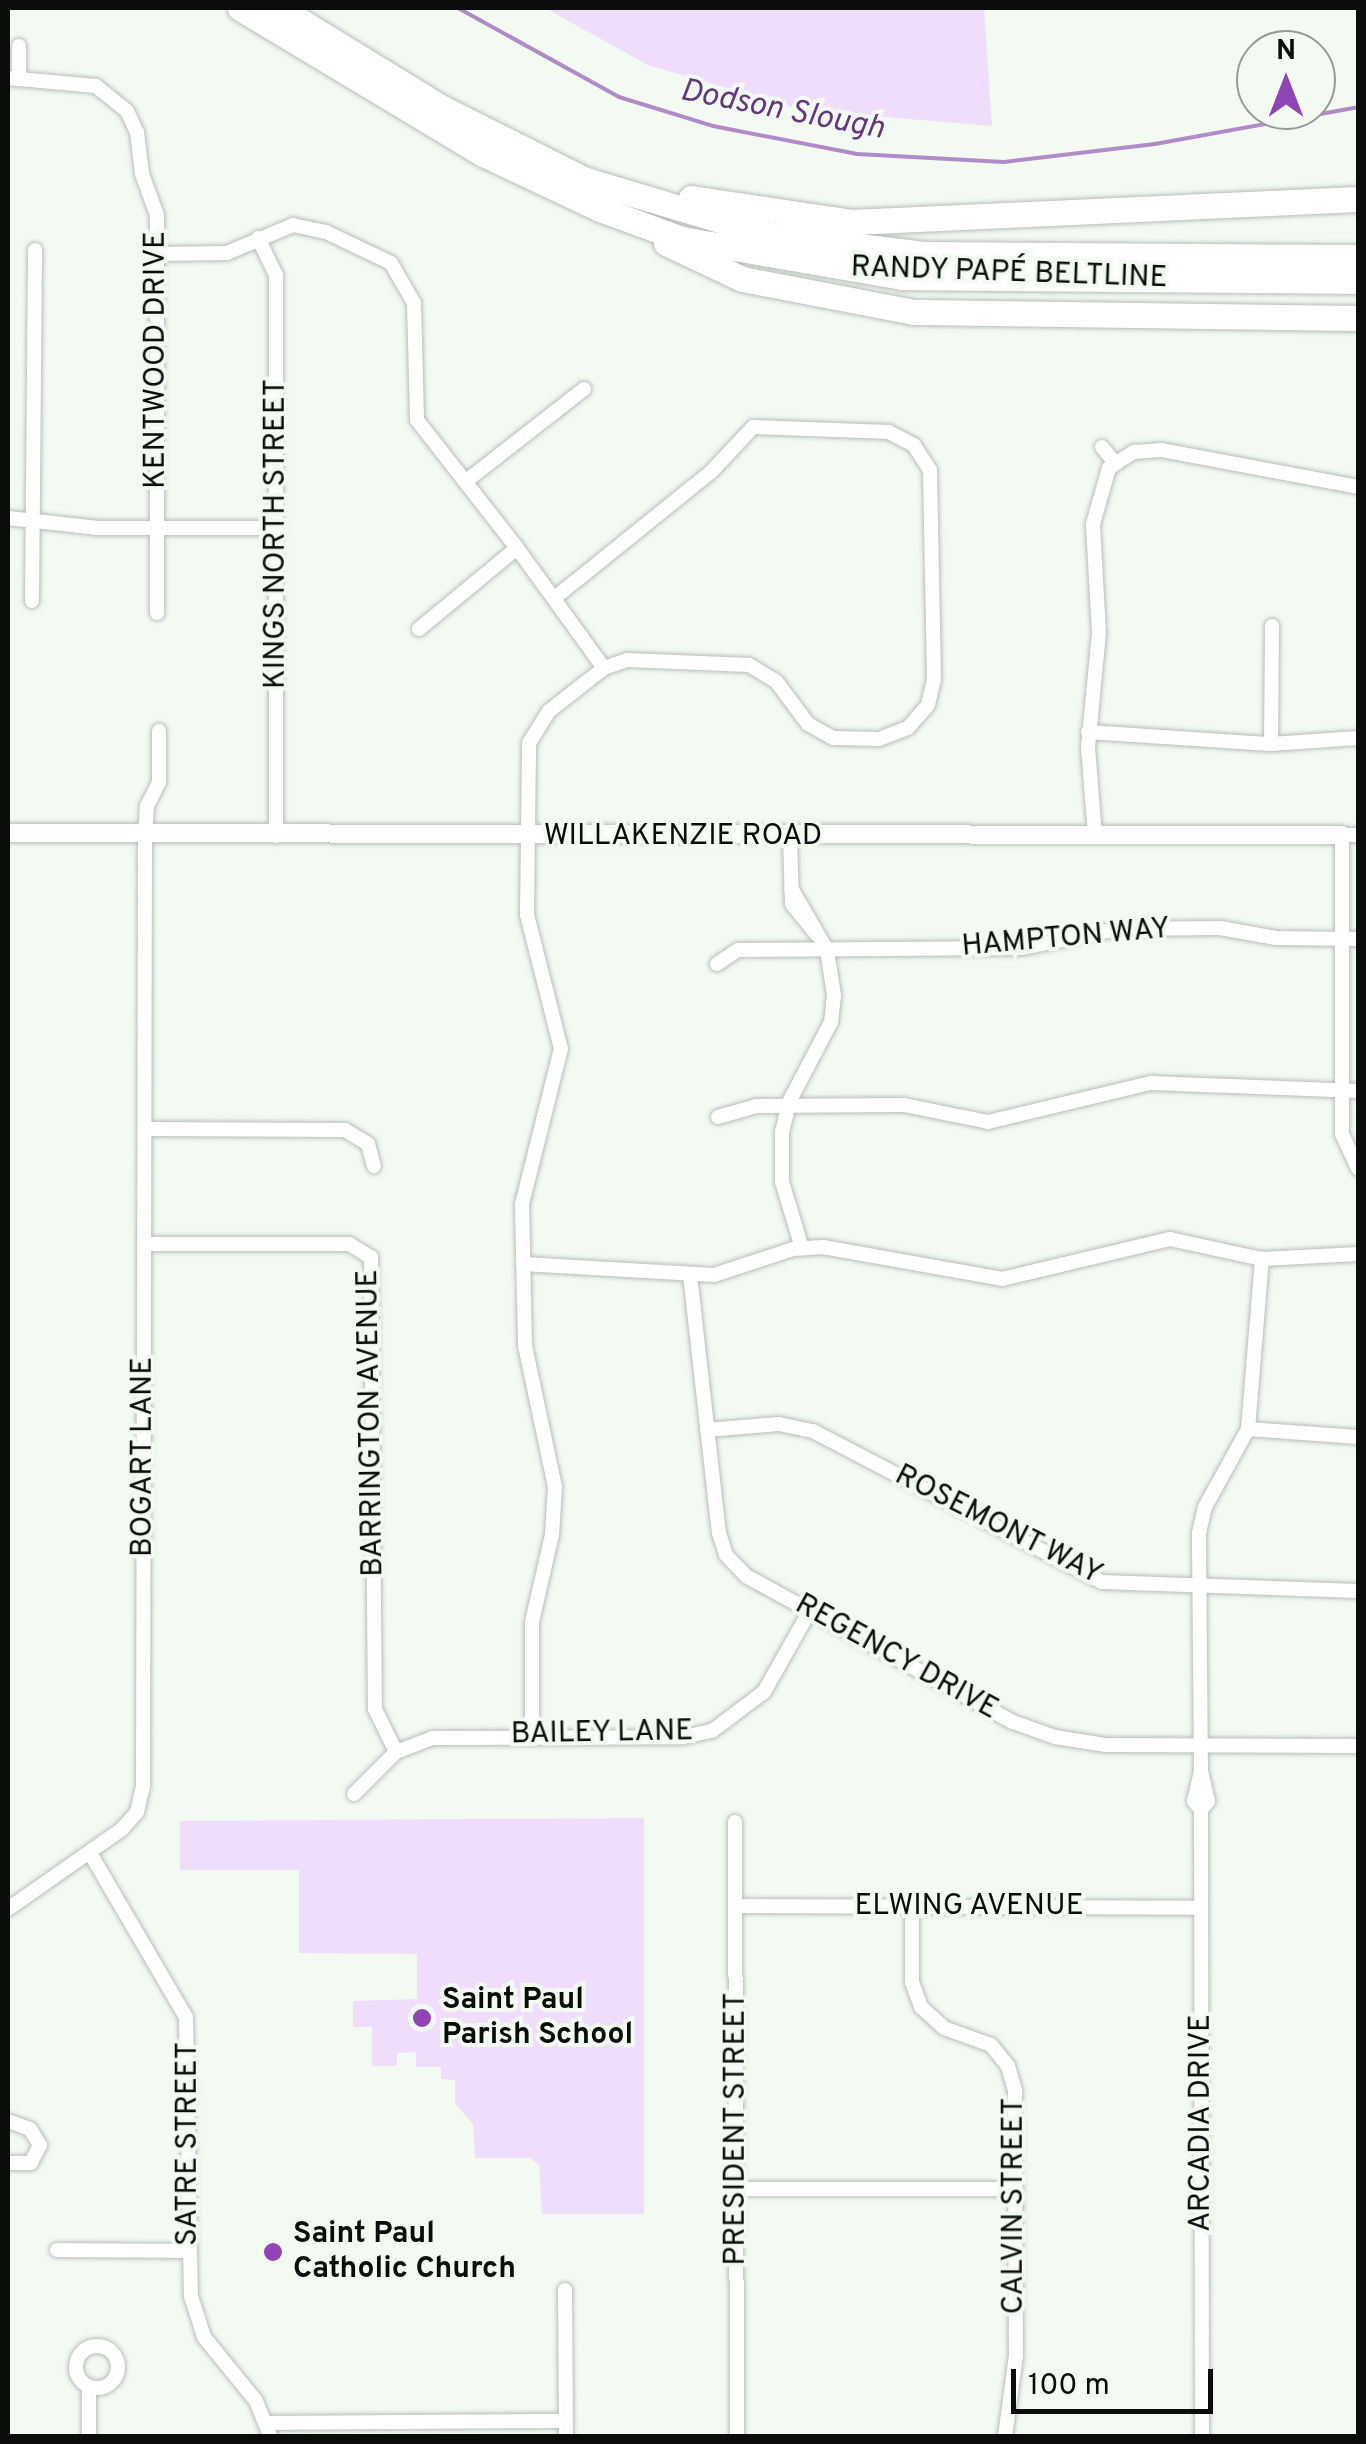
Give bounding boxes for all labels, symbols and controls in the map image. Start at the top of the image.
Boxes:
north arrow [1236,30,1336,130]
text: N [1276,34,1296,70]
water label: Dodson Slough [677,72,887,150]
street label: KENTWOOD DRIVE [139,231,175,489]
street label: RANDY PAPÉ BELTLINE [849,250,1169,298]
street label: KINGS NORTH STREET [259,379,295,689]
street label: WILLAKENZIE ROAD [544,819,822,855]
street label: HAMPTON WAY [960,912,1172,966]
street label: BARRINGTON AVENUE [351,1268,393,1578]
street label: BOGART LANE [126,1356,162,1558]
street label: ROSEMONT WAY [887,1458,1109,1594]
street label: REGENCY DRIVE [788,1587,1004,1729]
street label: BAILEY LANE [510,1714,694,1754]
street label: ELWING AVENUE [854,1889,1084,1925]
place label: Saint Paul Parish School [442,1983,633,2054]
street label: PRESIDENT STREET [719,1992,755,2266]
marker: Saint Paul Parish School [411,2007,433,2029]
street label: ARCADIA DRIVE [1184,2013,1220,2233]
street label: SATRE STREET [171,2042,207,2246]
street label: CALVIN STREET [997,2098,1033,2314]
place label: Saint Paul Catholic Church [293,2217,516,2288]
marker: Saint Paul Catholic Church [262,2241,284,2263]
scale bar [1016,2349,1218,2411]
text: 100 m [1028,2368,1110,2405]

